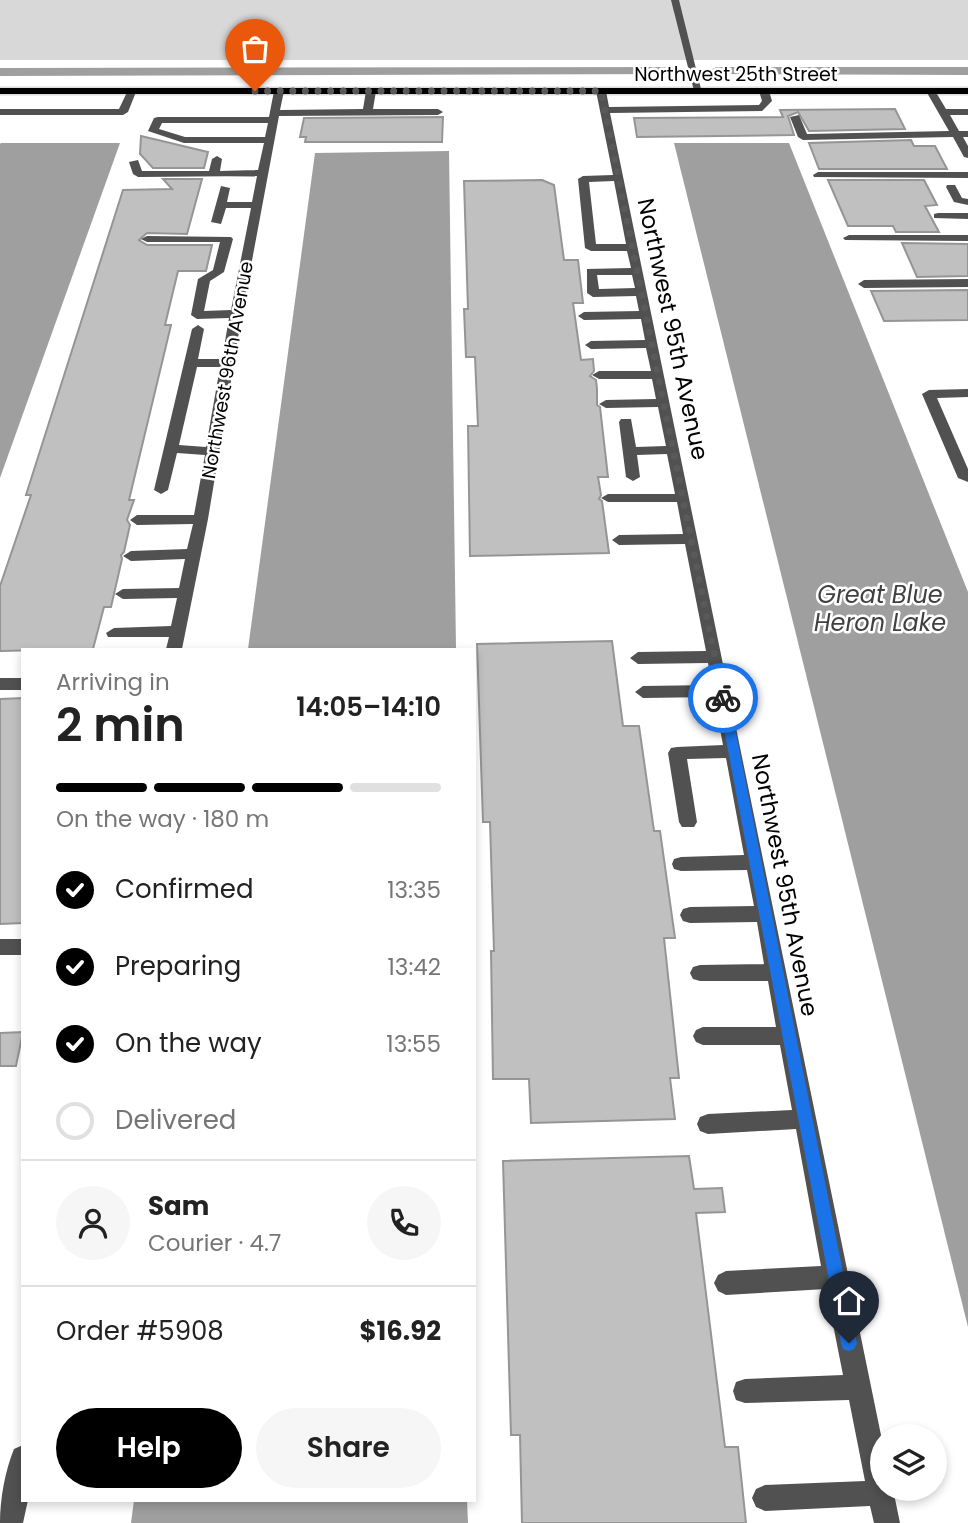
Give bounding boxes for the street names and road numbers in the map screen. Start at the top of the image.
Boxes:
street label: Northwest 25th Street [634,61,838,88]
street label: Northwest 95th Avenue [630,195,716,463]
street label: Northwest 96th Avenue [195,259,260,481]
street label: Northwest 95th Avenue [744,751,826,1019]

